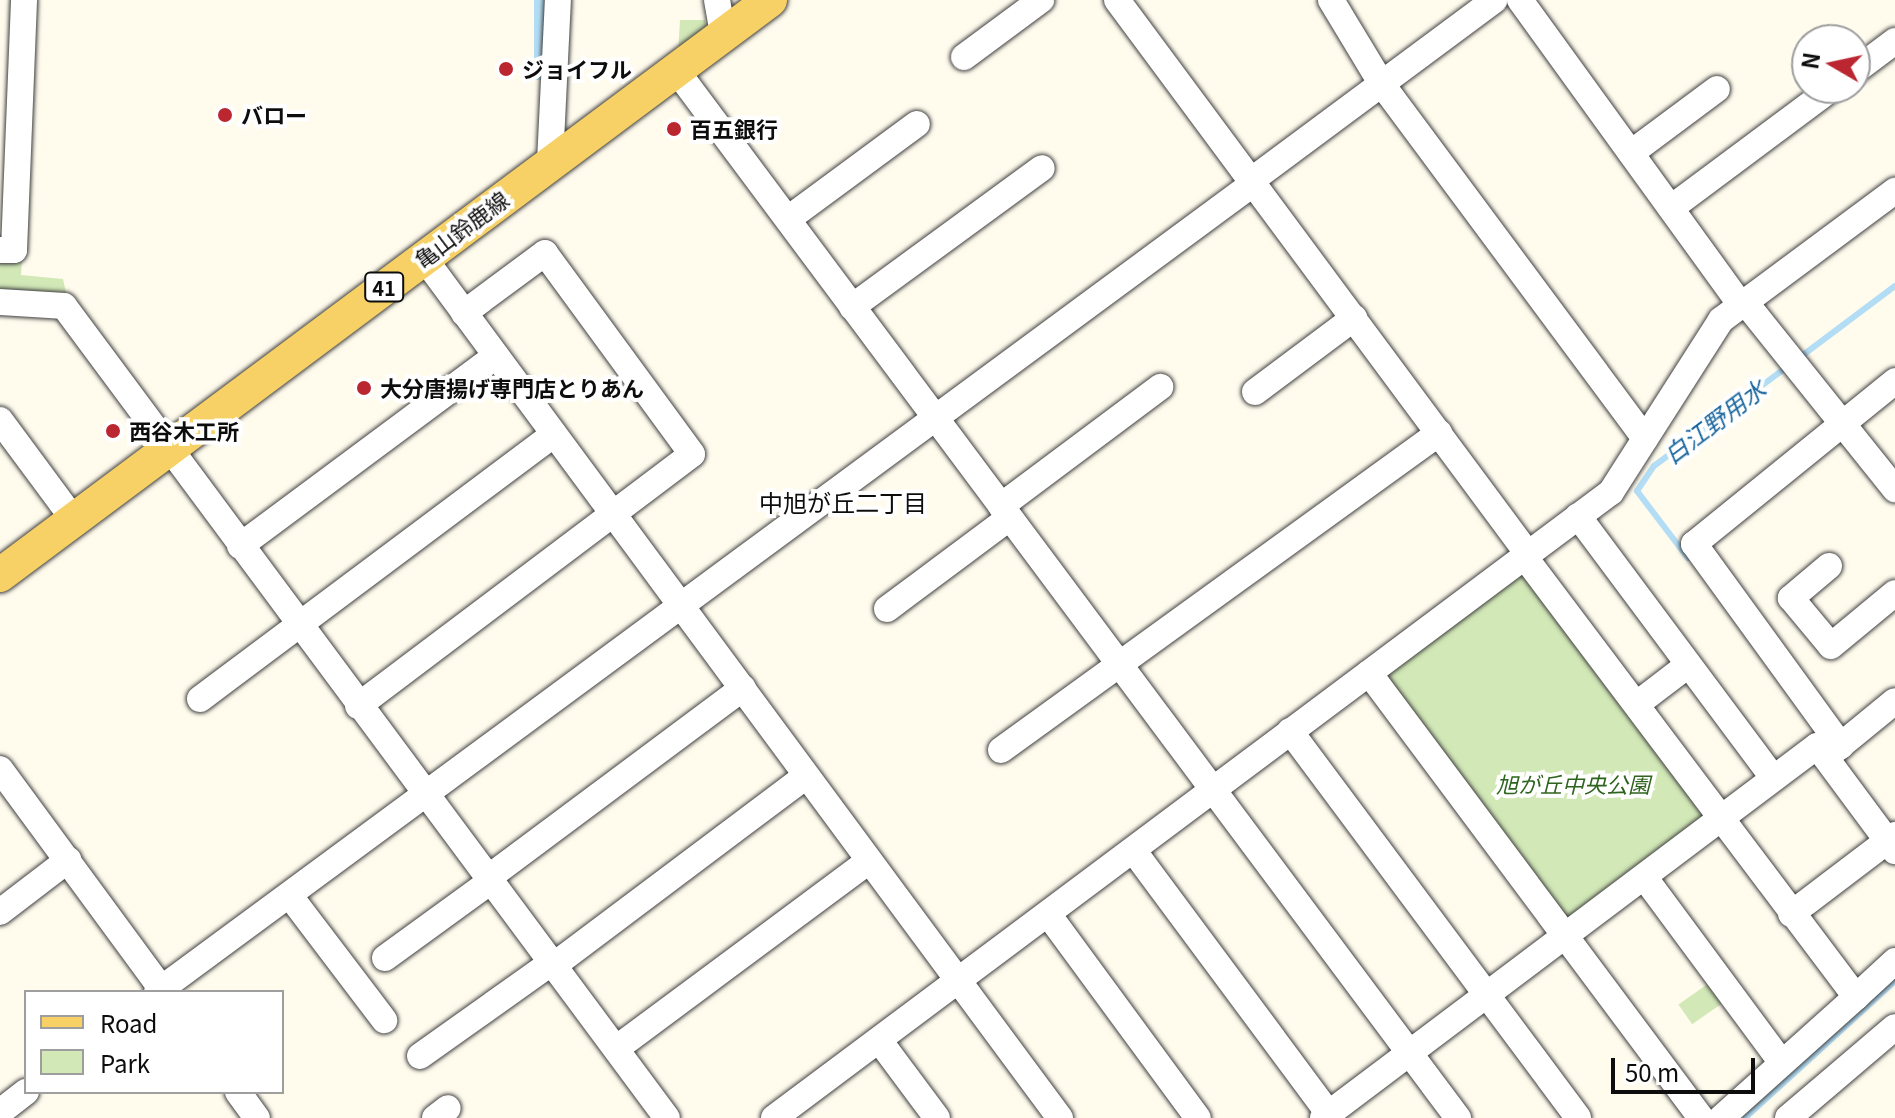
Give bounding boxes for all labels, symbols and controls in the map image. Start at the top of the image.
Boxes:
north arrow [1791,24,1871,104]
text: N [1792,50,1826,71]
place label: ジョイフル [522,56,632,82]
marker: ジョイフル [497,60,515,78]
place label: バロー [241,102,307,128]
marker: バロー [216,106,234,124]
place label: 百五銀行 [690,116,778,142]
marker: 百五銀行 [665,120,683,138]
street label: 亀山鈴鹿線 [409,185,513,273]
road number: 41 [364,271,404,303]
water label: 白江野用水 [1657,373,1771,469]
place label: 大分唐揚げ専門店とりあん [380,375,644,401]
marker: 大分唐揚げ専門店とりあん [355,379,373,397]
place label: 西谷木工所 [129,418,239,444]
marker: 西谷木工所 [104,422,122,440]
district label: 中旭が丘二丁目 [759,488,927,516]
park label: 旭が丘中央公園 [1496,771,1650,797]
legend [24,990,284,1094]
text: Road [100,1005,157,1040]
scale bar [1615,1042,1759,1092]
text: Park [100,1045,150,1080]
text: 50 m [1625,1054,1679,1089]

